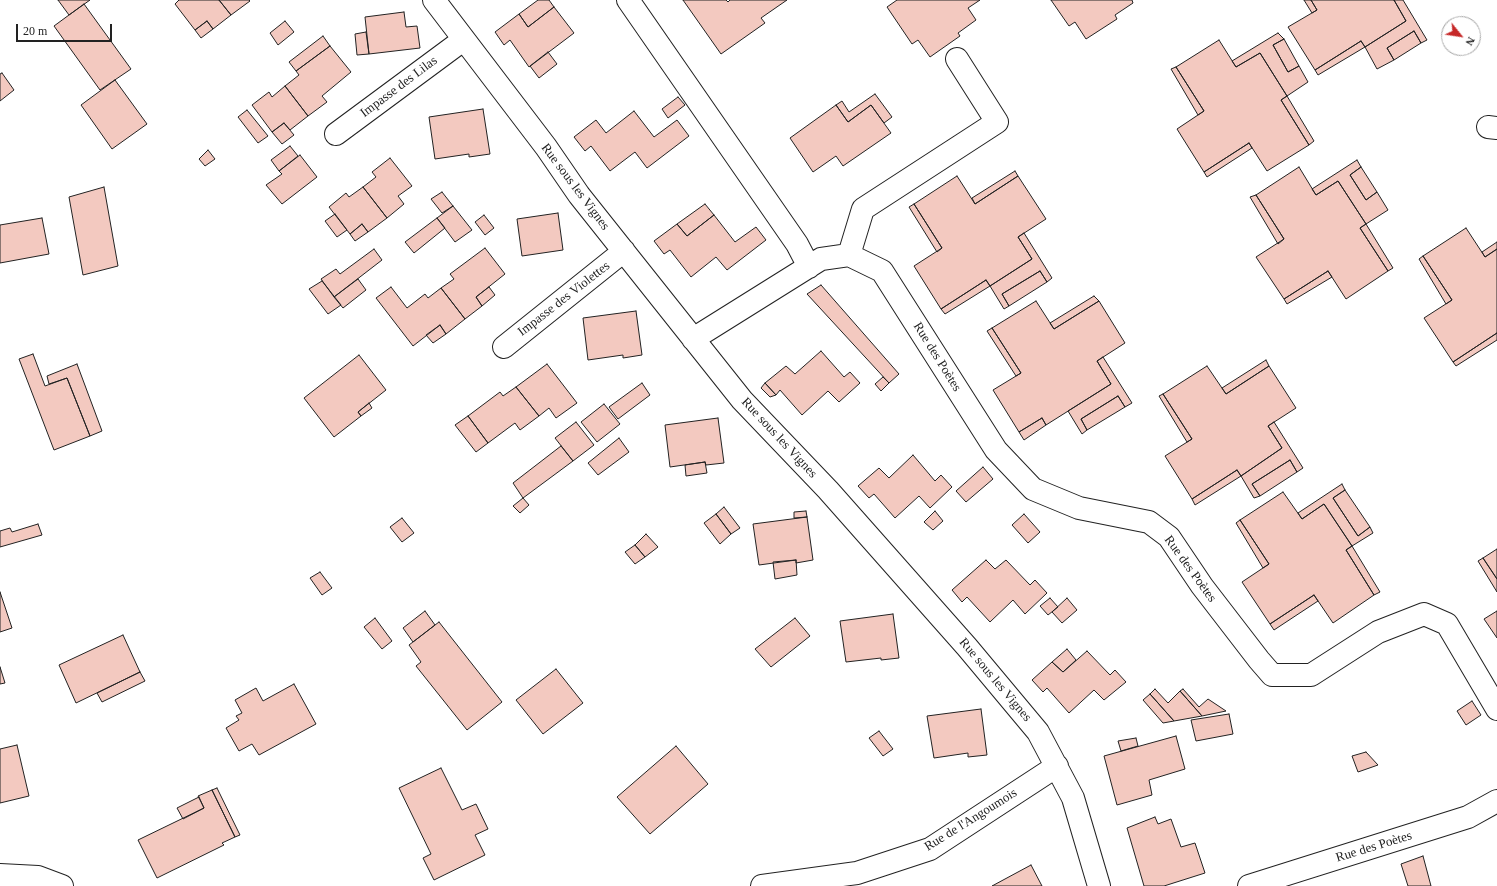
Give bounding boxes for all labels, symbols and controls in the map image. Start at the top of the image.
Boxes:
scale bar [18,16,114,42]
north arrow [1441,16,1481,56]
text: 20 m [23,24,47,38]
text: N [1463,35,1478,48]
street label: Impasse des Lilas [357,53,441,121]
street label: Rue sous les Vignes [537,141,613,233]
street label: Impasse des Violettes [515,258,613,340]
street label: Rue des Poètes [910,319,964,395]
street label: Rue sous les Vignes [738,395,820,481]
street label: Rue des Poètes [1161,533,1219,605]
street label: Rue sous les Vignes [956,635,1034,725]
street label: Rue de l'Angoumois [922,785,1020,855]
street label: Rue des Poètes [1334,828,1414,866]

